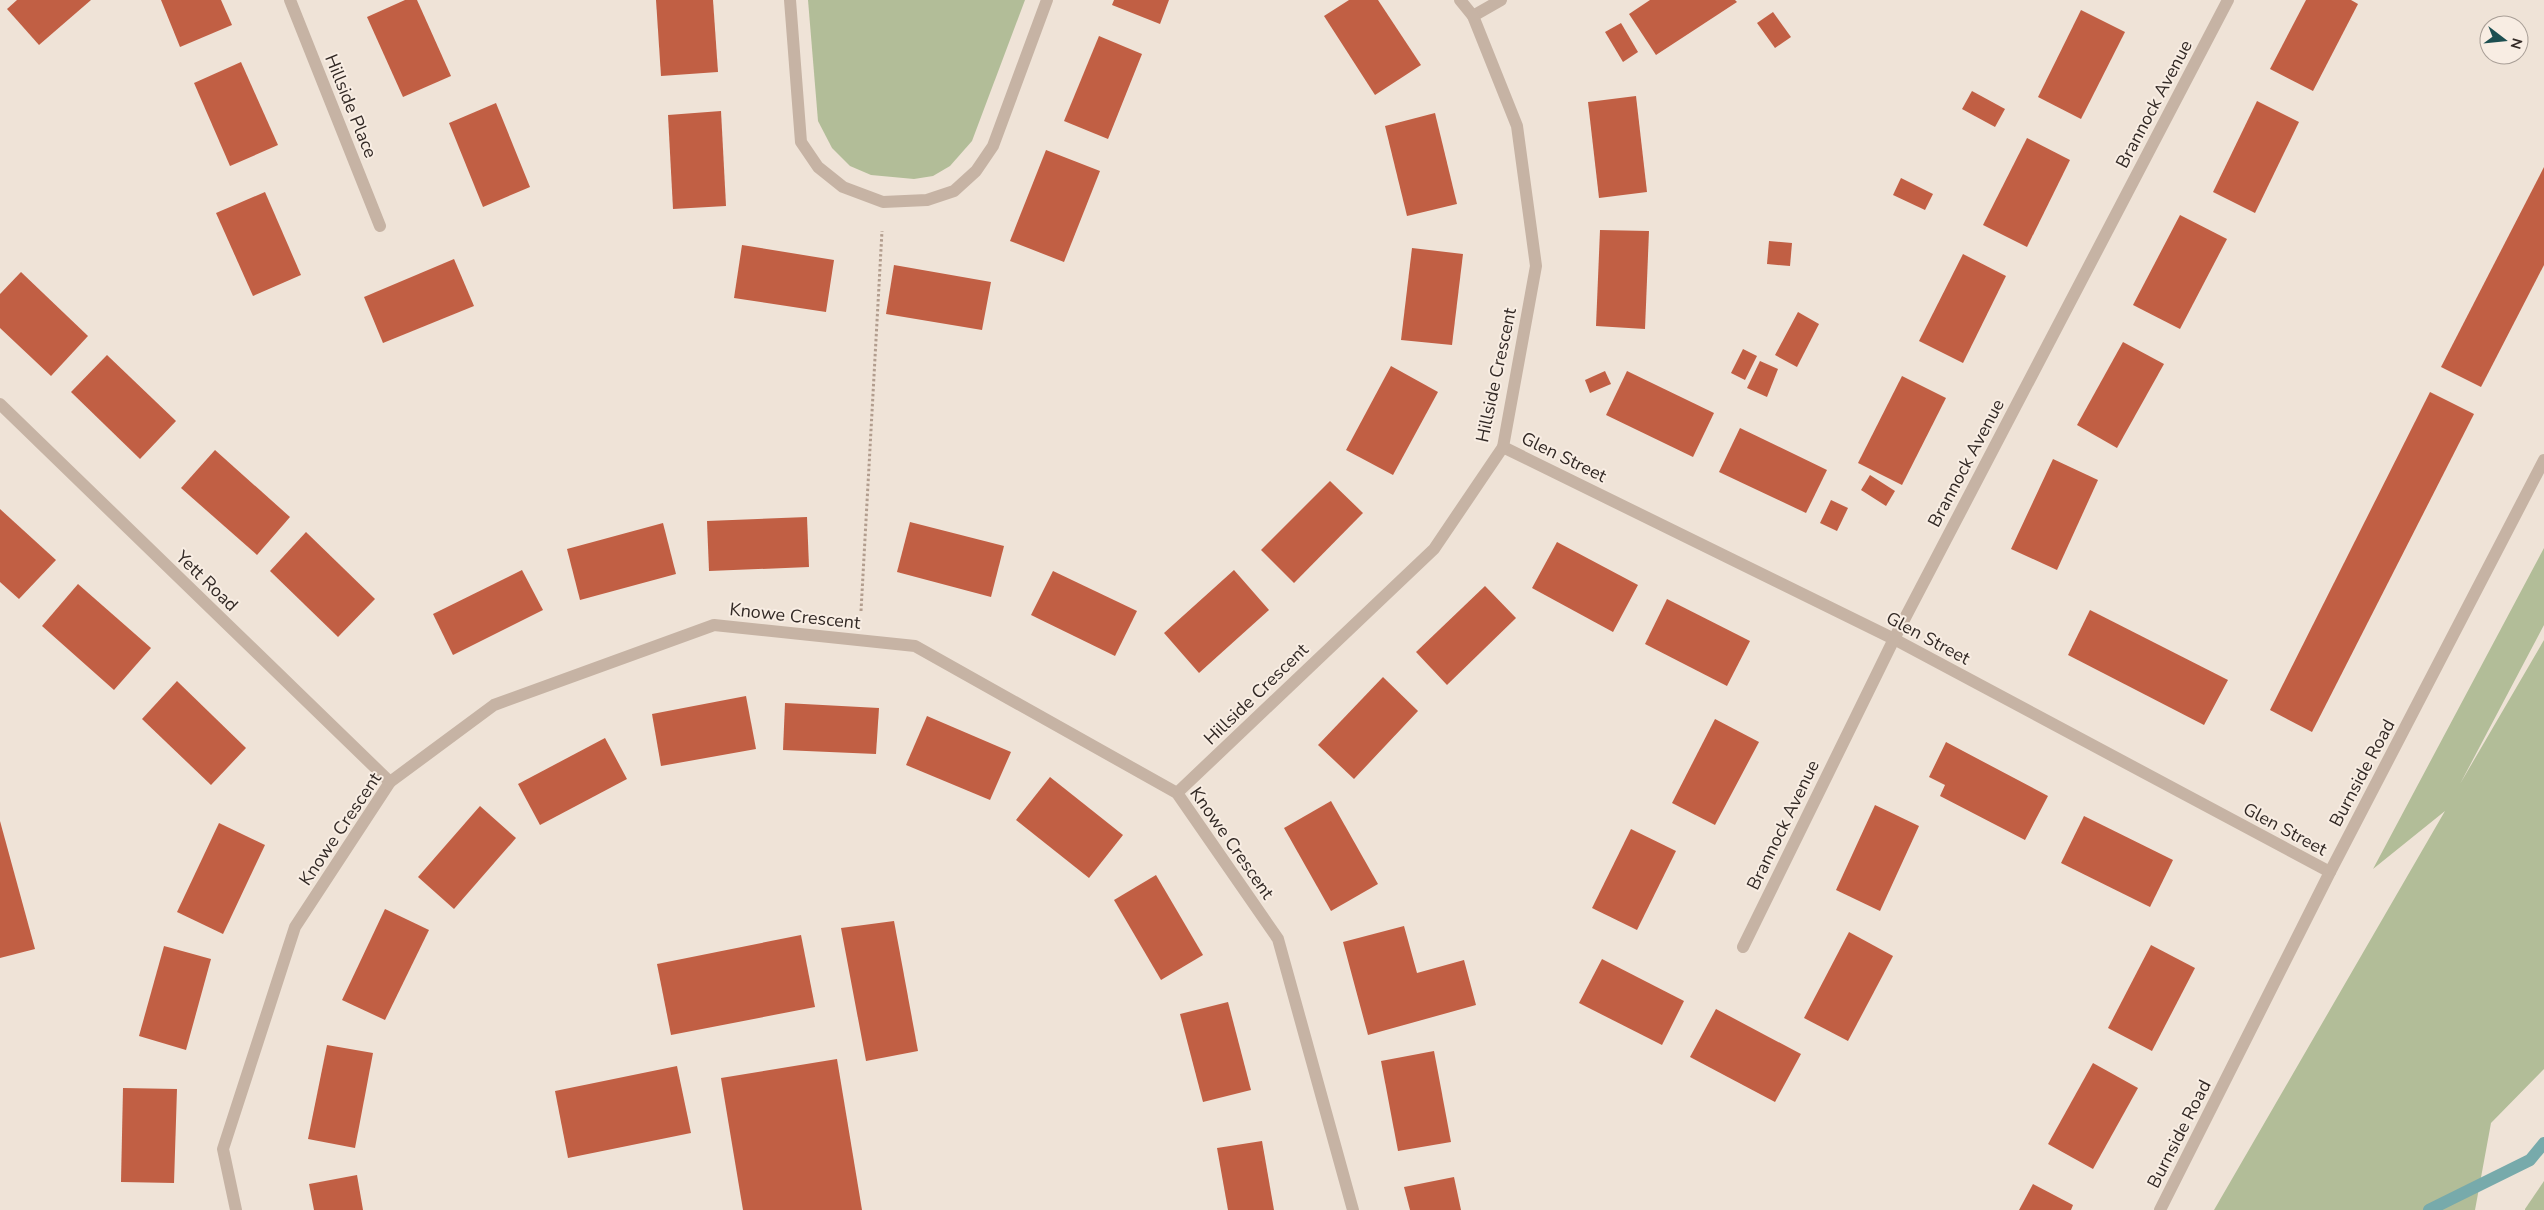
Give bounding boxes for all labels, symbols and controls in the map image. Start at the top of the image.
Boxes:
north arrow [2479,15,2529,65]
street label: Brannock Avenue [2110,36,2198,172]
text: N [2505,36,2527,51]
street label: Hillside Place [319,51,383,161]
street label: Hillside Crescent [1470,305,1522,444]
street label: Brannock Avenue [1922,395,2010,531]
street label: Glen Street [1517,426,1611,488]
street label: Yett Road [170,545,243,617]
street label: Knowe Crescent [728,597,862,635]
street label: Glen Street [1882,606,1975,670]
street label: Hillside Crescent [1198,637,1314,750]
street label: Burnside Road [2324,715,2400,831]
street label: Brannock Avenue [1741,756,1825,894]
street label: Knowe Crescent [293,767,387,890]
street label: Knowe Crescent [1184,782,1280,904]
street label: Glen Street [2239,797,2332,861]
street label: Burnside Road [2141,1076,2217,1192]

